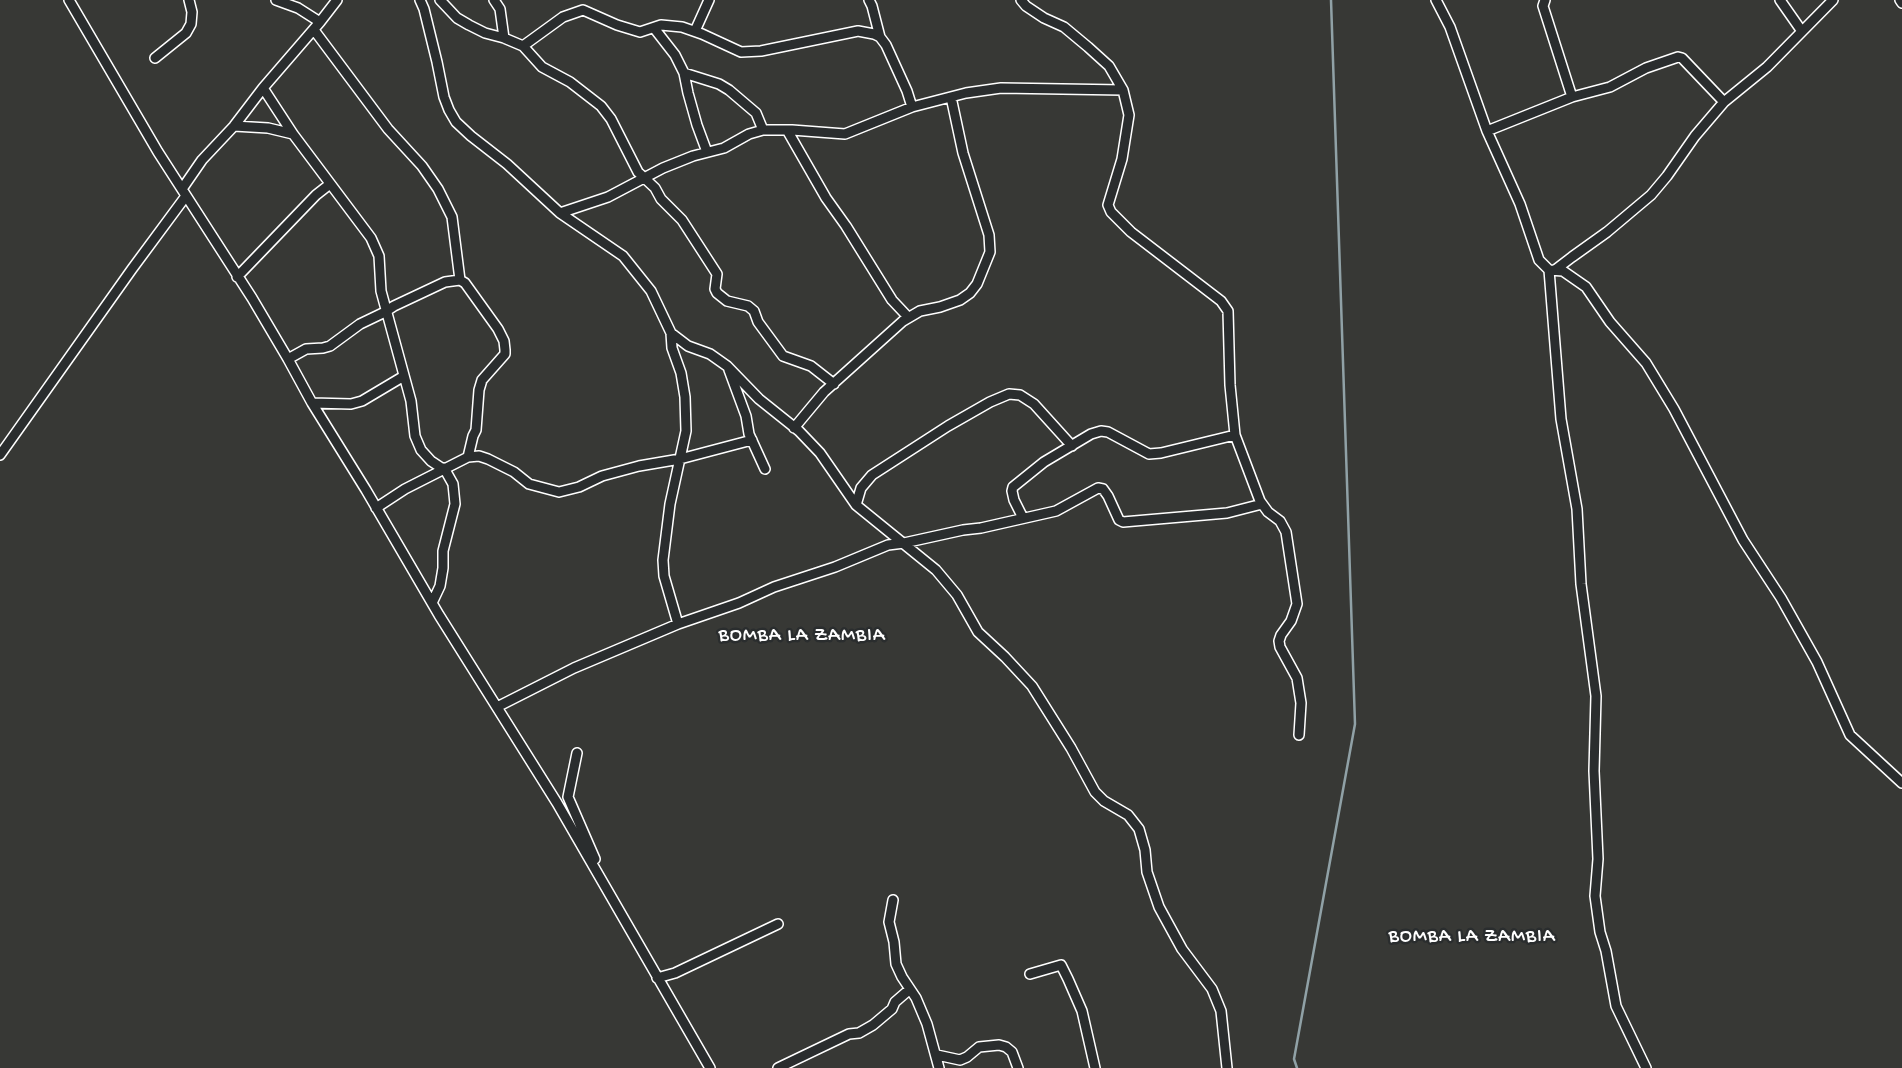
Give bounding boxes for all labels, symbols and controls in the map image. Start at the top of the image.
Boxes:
district label: BOMBA LA ZAMBIA [717,625,887,649]
district label: BOMBA LA ZAMBIA [1387,926,1557,950]

